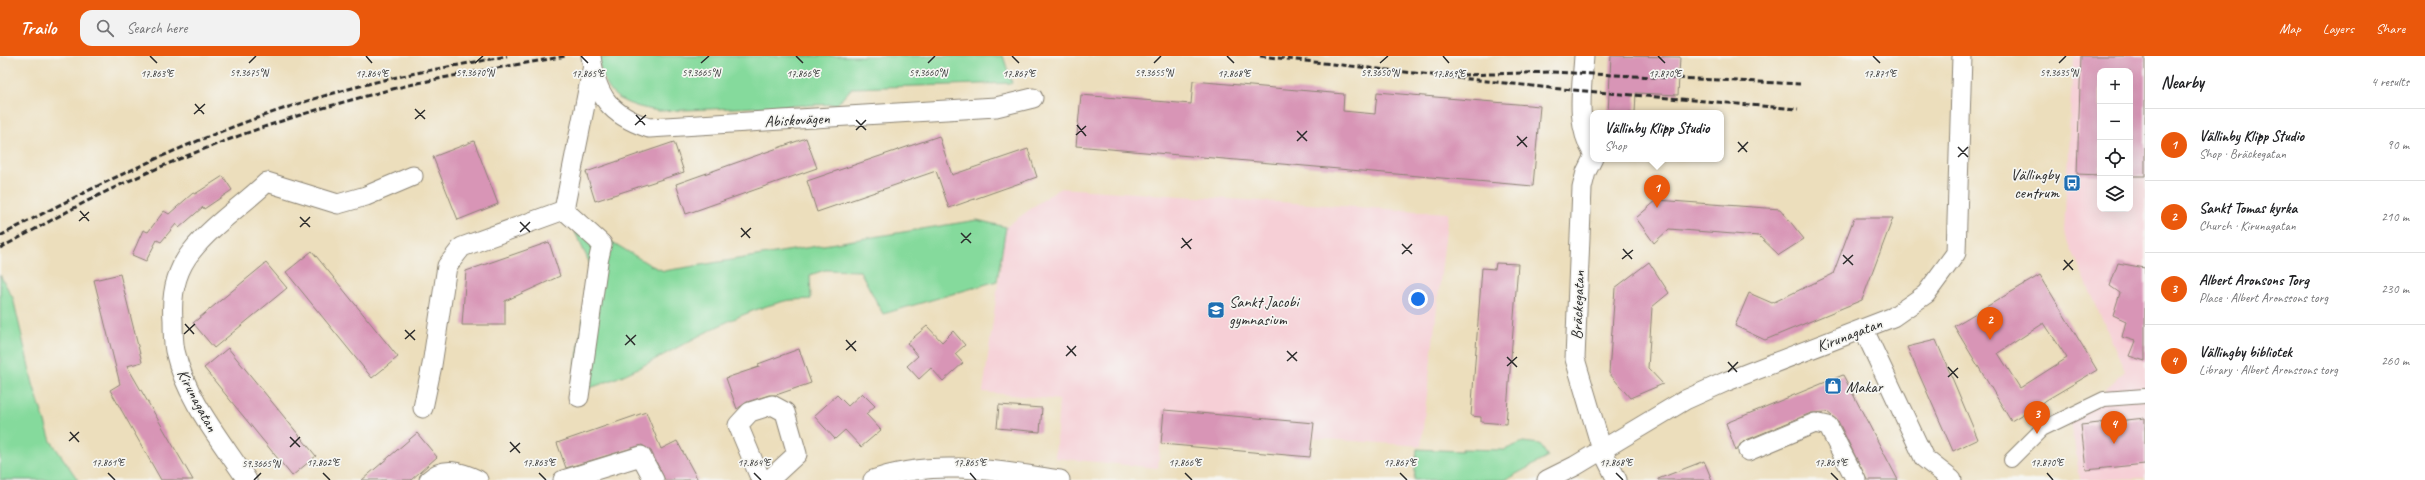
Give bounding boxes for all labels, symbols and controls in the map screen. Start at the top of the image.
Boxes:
search box [80,10,360,46]
text: Trailo [20,16,56,40]
icon: search [94,17,116,39]
text: Search here [126,19,188,38]
text: Map [2279,20,2301,37]
text: Layers [2323,20,2354,37]
text: Share [2376,20,2405,37]
text: 59.3675°N [230,66,270,79]
text: 59.3670°N [456,66,496,79]
text: 59.3665°N [682,66,722,79]
text: 59.3660°N [909,66,949,79]
text: 59.3655°N [1135,66,1175,79]
text: 59.3650°N [1361,66,1401,79]
text: 59.3635°N [2040,66,2080,79]
text: 17.863°E [141,67,175,80]
text: 17.864°E [356,67,390,80]
text: 17.865°E [572,67,606,80]
text: 17.866°E [787,67,821,80]
text: 17.867°E [1003,67,1037,80]
text: 17.868°E [1218,67,1252,80]
text: 17.869°E [1433,67,1467,80]
text: 17.870°E [1649,67,1683,80]
text: 17.871°E [1864,67,1898,80]
map controls [2097,68,2133,212]
button: + [2097,68,2133,104]
text: Nearby [2161,72,2204,93]
text: 4 results [2371,74,2409,90]
button: − [2097,104,2133,140]
street label: Abiskovägen [764,108,831,132]
popup [1590,110,1724,162]
text: Vällinby Klipp Studio [1604,119,1710,138]
text: Vällinby Klipp Studio [2199,127,2304,146]
text: 1 [2171,137,2177,153]
text: 90 m [2387,137,2409,153]
text: Shop [1604,138,1627,154]
button: locate [2097,140,2133,176]
text: Shop · Bräckegatan [2199,146,2286,162]
place label: Vällingby centrum [2010,165,2061,203]
bus stop icon: Vällingby centrum [2062,173,2082,193]
pin: 1 [1644,175,1670,208]
button: layers [2097,176,2133,212]
text: Sankt Tomas kyrka [2199,199,2297,218]
text: 2 [2171,209,2177,225]
text: 210 m [2381,209,2409,225]
text: Church · Kirunagatan [2199,218,2296,234]
street label: Bräckegatan [1567,269,1589,340]
text: Albert Aronsons Torg [2199,271,2309,290]
text: 3 [2171,281,2177,297]
text: 230 m [2381,281,2409,297]
your location [1408,289,1428,309]
text: Place · Albert Aronssons torg [2199,290,2328,306]
place label: Sankt Jacobi gymnasium [1229,292,1300,330]
school or university icon: Sankt Jacobi gymnasium [1206,300,1226,320]
pin: 2 [1977,307,2003,340]
street label: Kirunagatan [1814,313,1885,356]
text: Vällingby bibliotek [2199,343,2292,362]
text: 4 [2171,353,2177,369]
text: 260 m [2381,353,2409,369]
text: Library · Albert Aronssons torg [2199,362,2338,378]
street label: Kirunagatan [172,366,222,436]
shop icon: Makar [1823,376,1843,396]
place label: Makar [1846,377,1884,397]
pin: 3 [2024,401,2050,434]
pin: 4 [2101,411,2127,444]
text: 17.861°E [92,456,126,469]
text: 17.862°E [307,456,341,469]
text: 17.863°E [523,456,557,469]
text: 17.864°E [738,456,772,469]
text: 17.865°E [954,456,988,469]
text: 17.866°E [1169,456,1203,469]
text: 17.867°E [1384,456,1418,469]
text: 17.868°E [1600,456,1634,469]
text: 17.869°E [1815,456,1849,469]
text: 17.870°E [2031,456,2065,469]
text: 59.3665°N [242,457,282,470]

